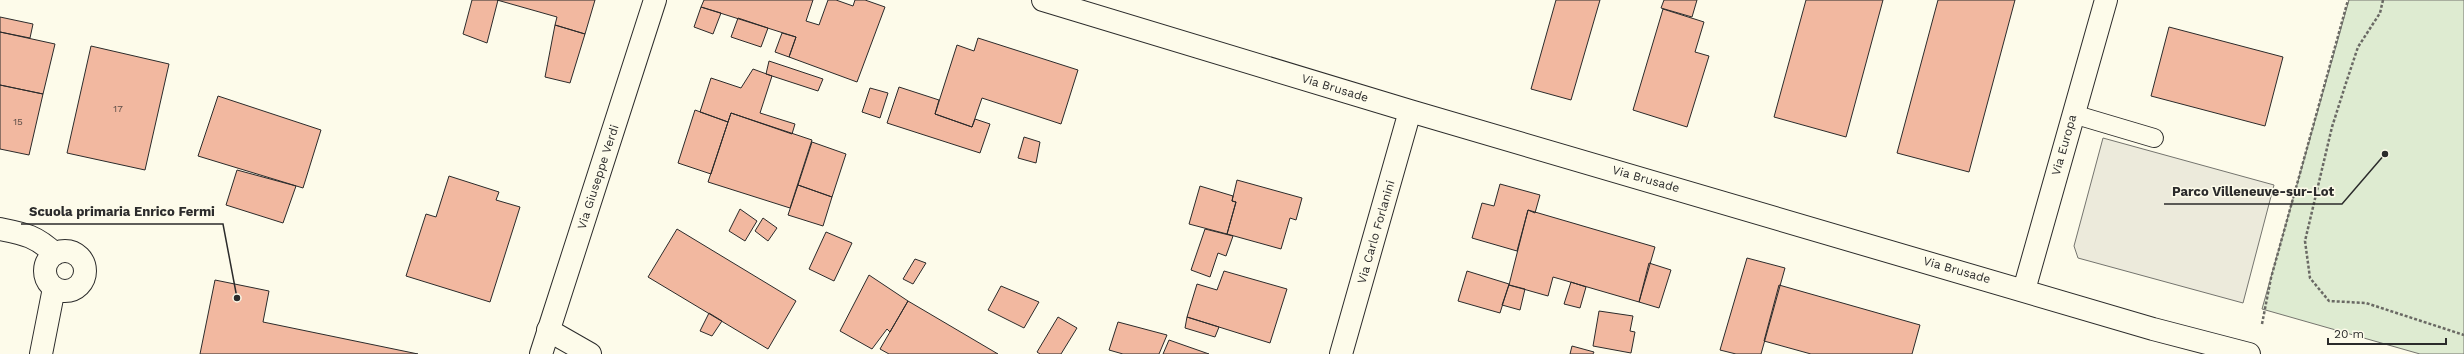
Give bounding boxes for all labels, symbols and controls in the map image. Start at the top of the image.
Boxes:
street label: Via Brusade [1300,71,1370,105]
house number: 17 [113,103,123,114]
street label: Via Europa [2049,113,2079,177]
house number: 15 [13,116,23,127]
street label: Via Giuseppe Verdi [574,123,622,231]
street label: Via Brusade [1611,163,1681,195]
street label: Via Carlo Forlanini [1355,179,1397,285]
callout: Parco Villeneuve-sur-Lot [2164,179,2342,204]
text: Parco Villeneuve-sur-Lot [2172,184,2334,199]
callout: Scuola primaria Enrico Fermi [21,199,223,224]
text: Scuola primaria Enrico Fermi [29,204,215,219]
street label: Via Brusade [1922,254,1992,286]
scale bar [2328,320,2446,346]
text: 20 m [2334,327,2364,341]

